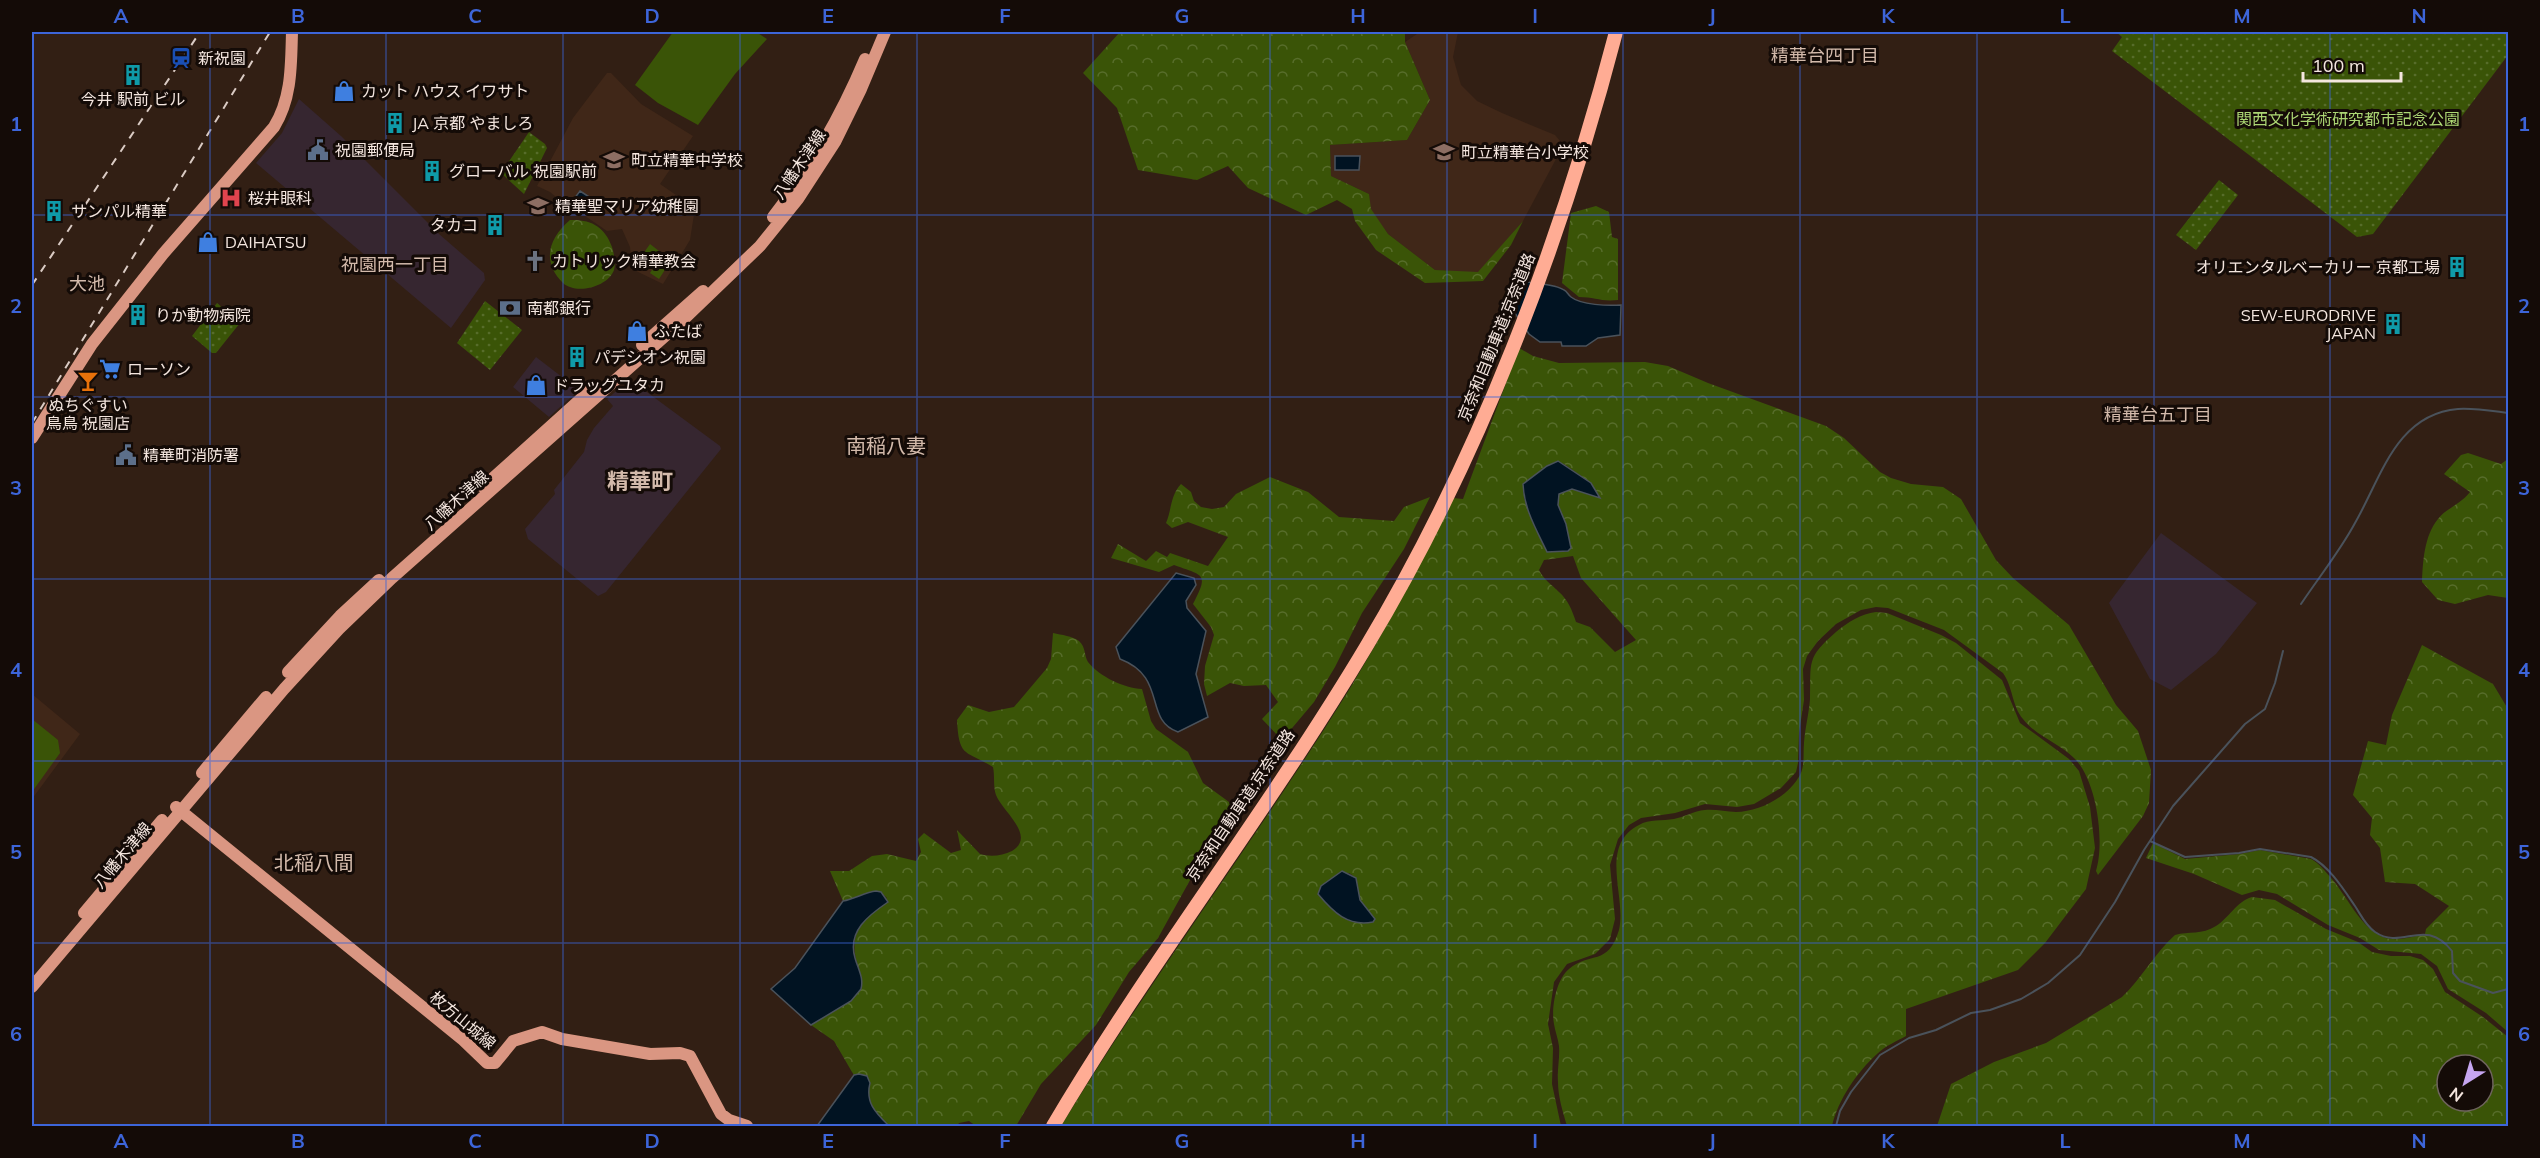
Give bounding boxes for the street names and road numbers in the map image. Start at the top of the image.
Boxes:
street label: 八幡木津線 [768,125,830,203]
street label: 京奈和自動車道;京奈道路 [1453,250,1539,424]
street label: 八幡木津線 [420,466,492,534]
street label: 京奈和自動車道;京奈道路 [1181,725,1299,885]
street label: 八幡木津線 [89,818,155,892]
street label: 枚方山城線 [426,987,500,1053]

